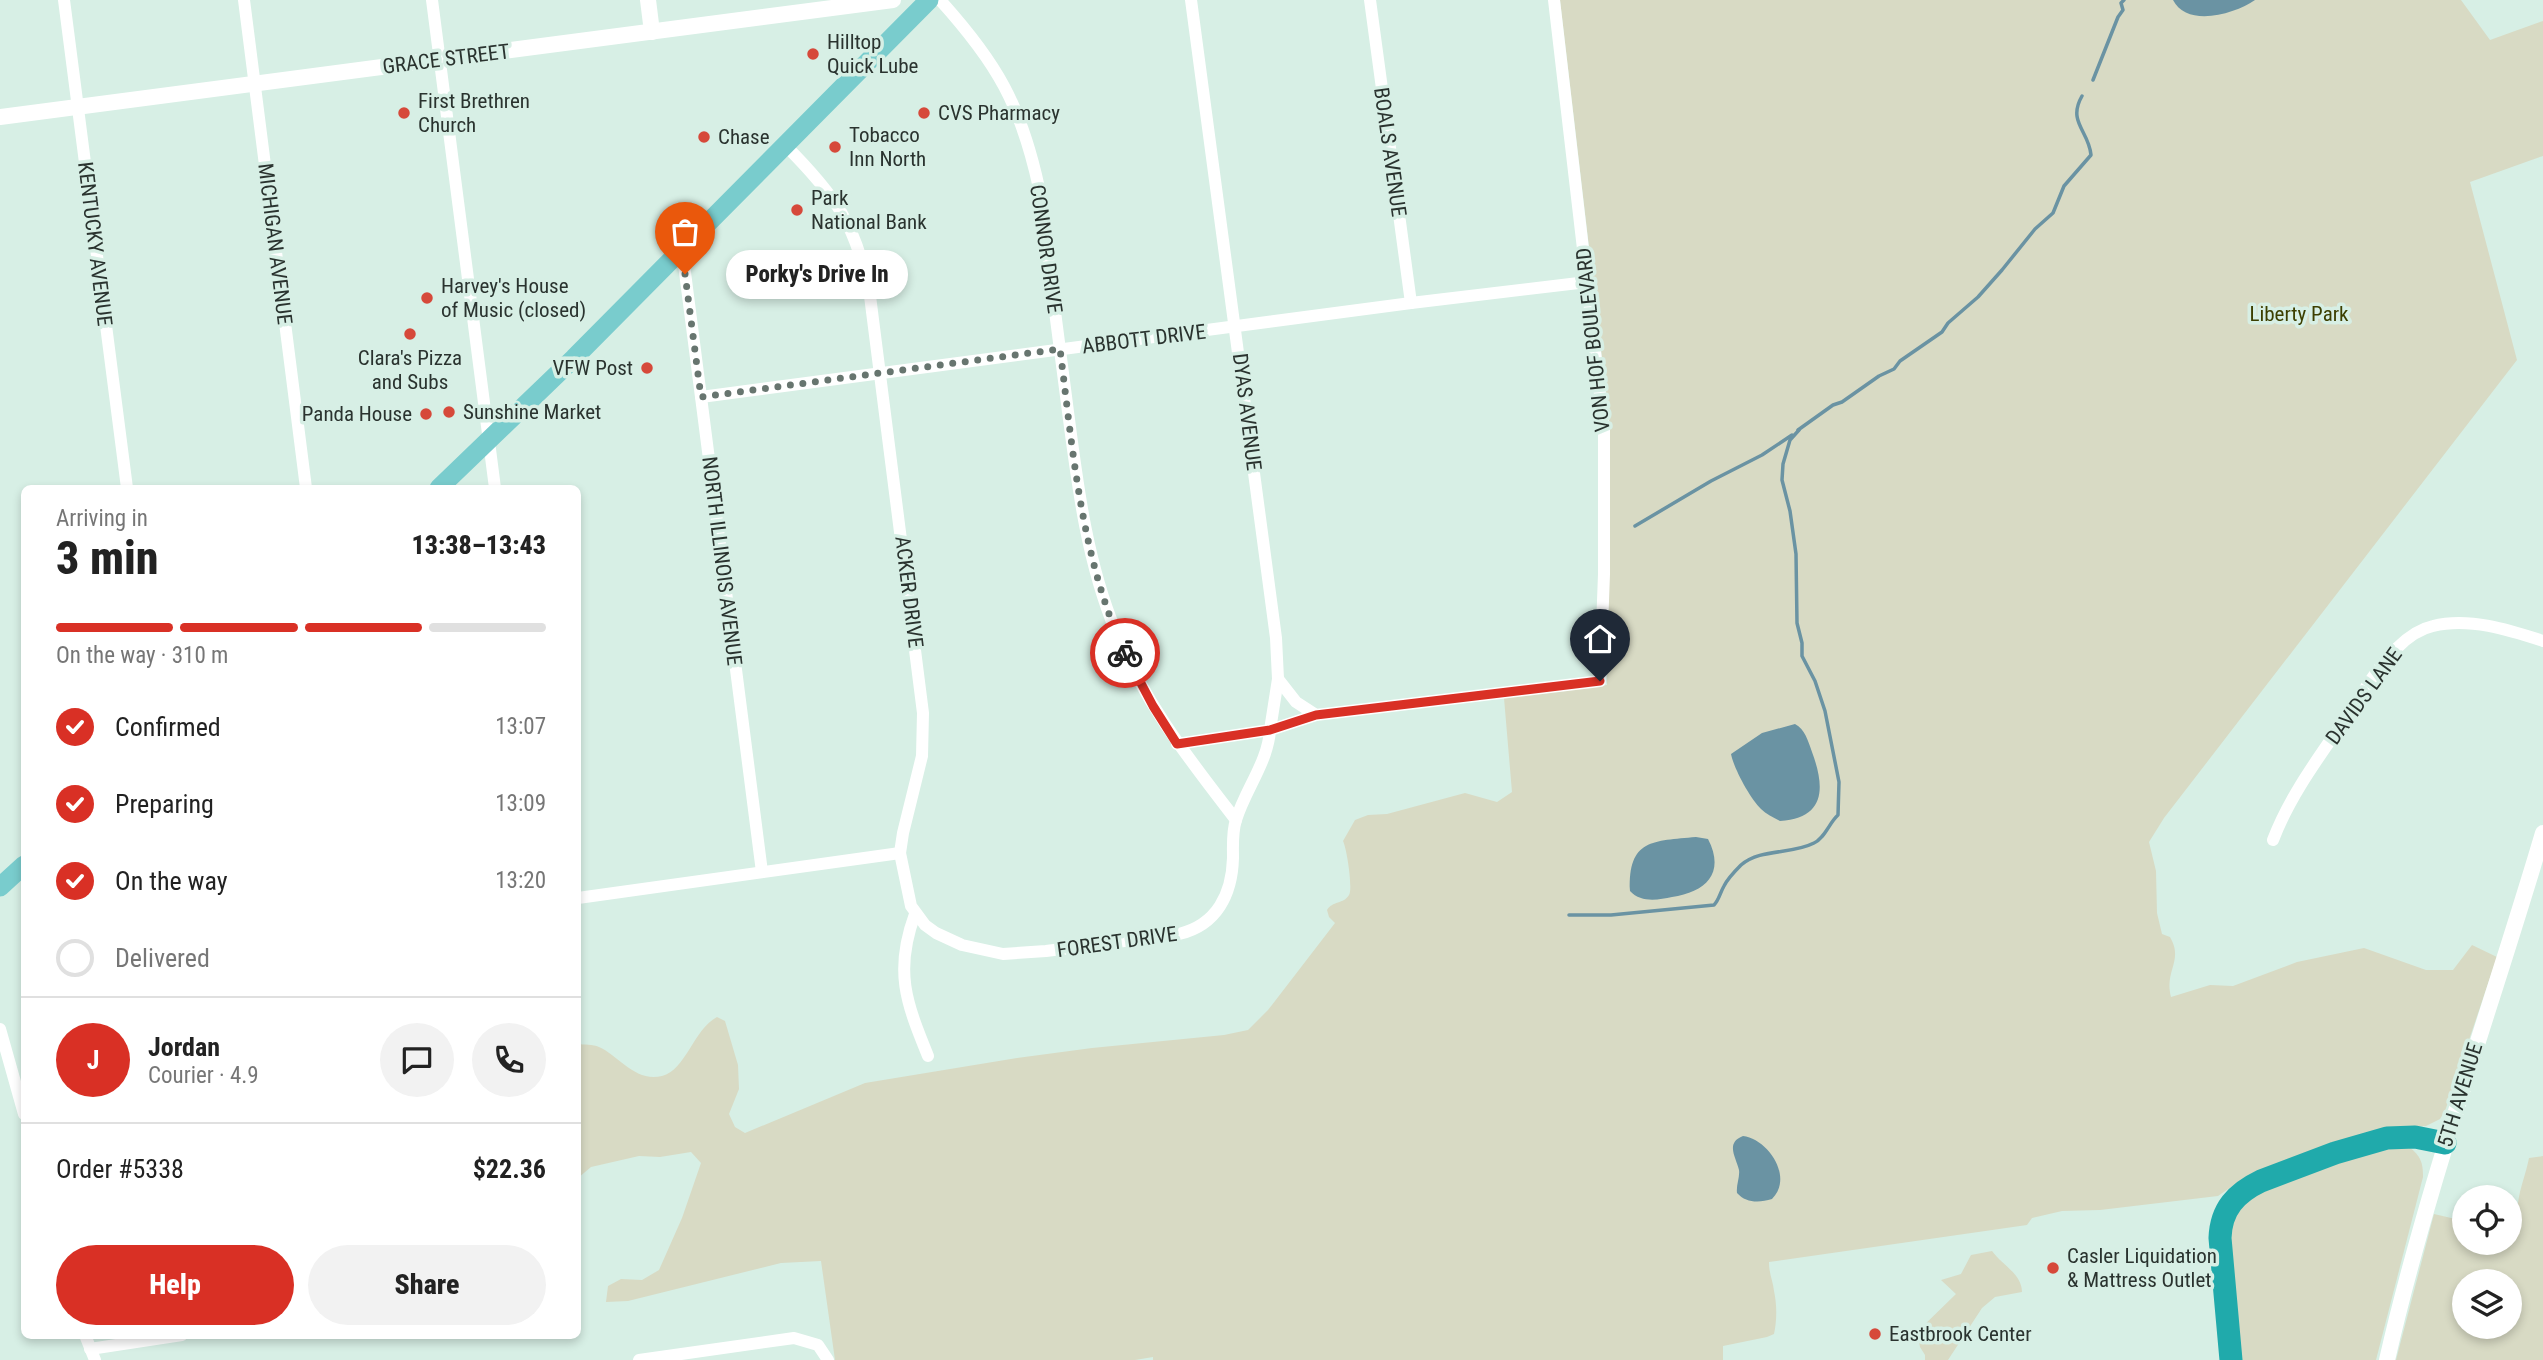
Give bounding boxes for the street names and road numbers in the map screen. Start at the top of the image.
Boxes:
street label: GRACE STREET [381,39,511,79]
street label: BOALS AVENUE [1369,86,1411,218]
street label: KENTUCKY AVENUE [73,161,117,327]
street label: MICHIGAN AVENUE [253,162,297,326]
street label: CONNOR DRIVE [1025,183,1067,315]
street label: VON HOF BOULEVARD [1571,247,1615,433]
street label: ABBOTT DRIVE [1081,320,1207,358]
street label: DYAS AVENUE [1228,352,1266,472]
street label: NORTH ILLINOIS AVENUE [697,455,747,667]
street label: ACKER DRIVE [890,535,928,649]
street label: DAVIDS LANE [2321,643,2407,749]
street label: FOREST DRIVE [1055,922,1179,962]
street label: 5TH AVENUE [2433,1040,2487,1150]

